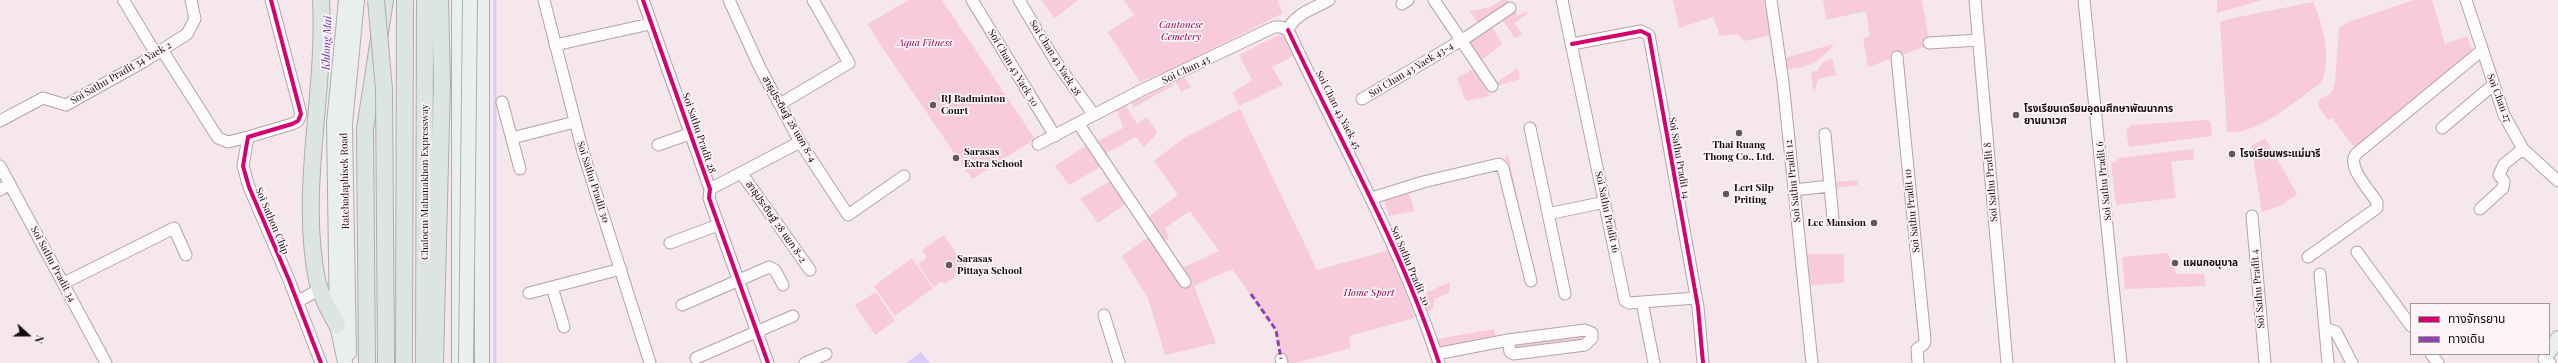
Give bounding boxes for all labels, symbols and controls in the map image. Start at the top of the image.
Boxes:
water label: Khlong Mai [319,16,335,70]
street label: Soi Chan 43 Yaek 28 [1027,18,1083,98]
park label: Cantonese Cemetery [1159,19,1203,42]
street label: Soi Chan 43 Yaek 30 [985,27,1041,109]
park label: Aqua Fitness [898,37,952,49]
street label: Soi Sathu Pradit 34 Yaek 2 [68,39,174,107]
street label: Soi Chan 43 Yaek 43-4 [1366,40,1456,100]
street label: Soi Chan 43 [1160,53,1212,87]
street label: Soi Chan 43 Yaek 45 [1313,69,1363,151]
street label: Soi Chan 27 [2484,72,2514,124]
street label: สาธุประดิษฐ์ 28 แยก 8-4 [759,74,819,164]
street label: Soi Sathu Pradit 28 [680,91,718,175]
place label: RJ Badminton Court [941,93,1005,116]
marker: RJ Badminton Court [928,100,938,110]
place label: โรงเรียนเตรียมอุดมศึกษาพัฒนาการ ยานนาเวศ [2024,103,2173,126]
street label: Chaloem Mahanakhon Expressway [419,104,431,260]
marker: โรงเรียนเตรียมอุดมศึกษาพัฒนาการ ยานนาเวศ [2011,110,2021,120]
street label: Soi Sathu Pradit 14 [1666,116,1692,200]
marker: Thai Ruang Thong Co., Ltd. [1734,128,1744,138]
street label: Ratchadaphisek Road [338,133,352,229]
place label: Thai Ruang Thong Co., Ltd. [1704,139,1774,162]
street label: Soi Sathu Pradit 12 [1783,139,1803,223]
street label: Soi Sathu Pradit 30 [574,140,612,224]
street label: Soi Sathu Pradit 6 [2094,141,2114,221]
street label: Soi Sathu Pradit 8 [1982,142,2000,222]
place label: Sarasas Extra School [964,146,1023,170]
place label: โรงเรียนพระแม่มารี [2240,148,2320,160]
marker: โรงเรียนพระแม่มารี [2227,149,2237,159]
marker: Sarasas Extra School [951,153,961,163]
street label: Soi Sathu Pradit 10 [1902,169,1922,253]
street label: Soi Sathu Pradit 16 [1592,170,1622,254]
street label: สาธุประดิษฐ์ 28 แยก 8-2 [743,179,809,265]
place label: Lert Silp Priting [1734,182,1774,206]
street label: Soi Sathon Chip [253,186,291,256]
marker: Lert Silp Priting [1721,189,1731,199]
place label: Lee Mansion [1807,217,1866,229]
marker: Lee Mansion [1869,218,1879,228]
street label: Soi Sathu Pradit 34 [28,224,78,304]
street label: Soi Sathu Pradit 20 [1388,224,1432,308]
street label: Soi Sathu Pradit 4 [2249,249,2267,329]
place label: Sarasas Pittaya School [957,253,1022,276]
place label: แผนกอนุบาล [2183,257,2238,269]
marker: แผนกอนุบาล [2170,258,2180,268]
marker: Sarasas Pittaya School [944,260,954,270]
park label: Home Sport [1344,287,1394,299]
legend [2410,303,2550,355]
text: ทางจักรยาน [2448,310,2505,326]
north arrow [8,315,48,355]
text: ทางเดิน [2448,330,2485,346]
text: N [31,333,48,346]

